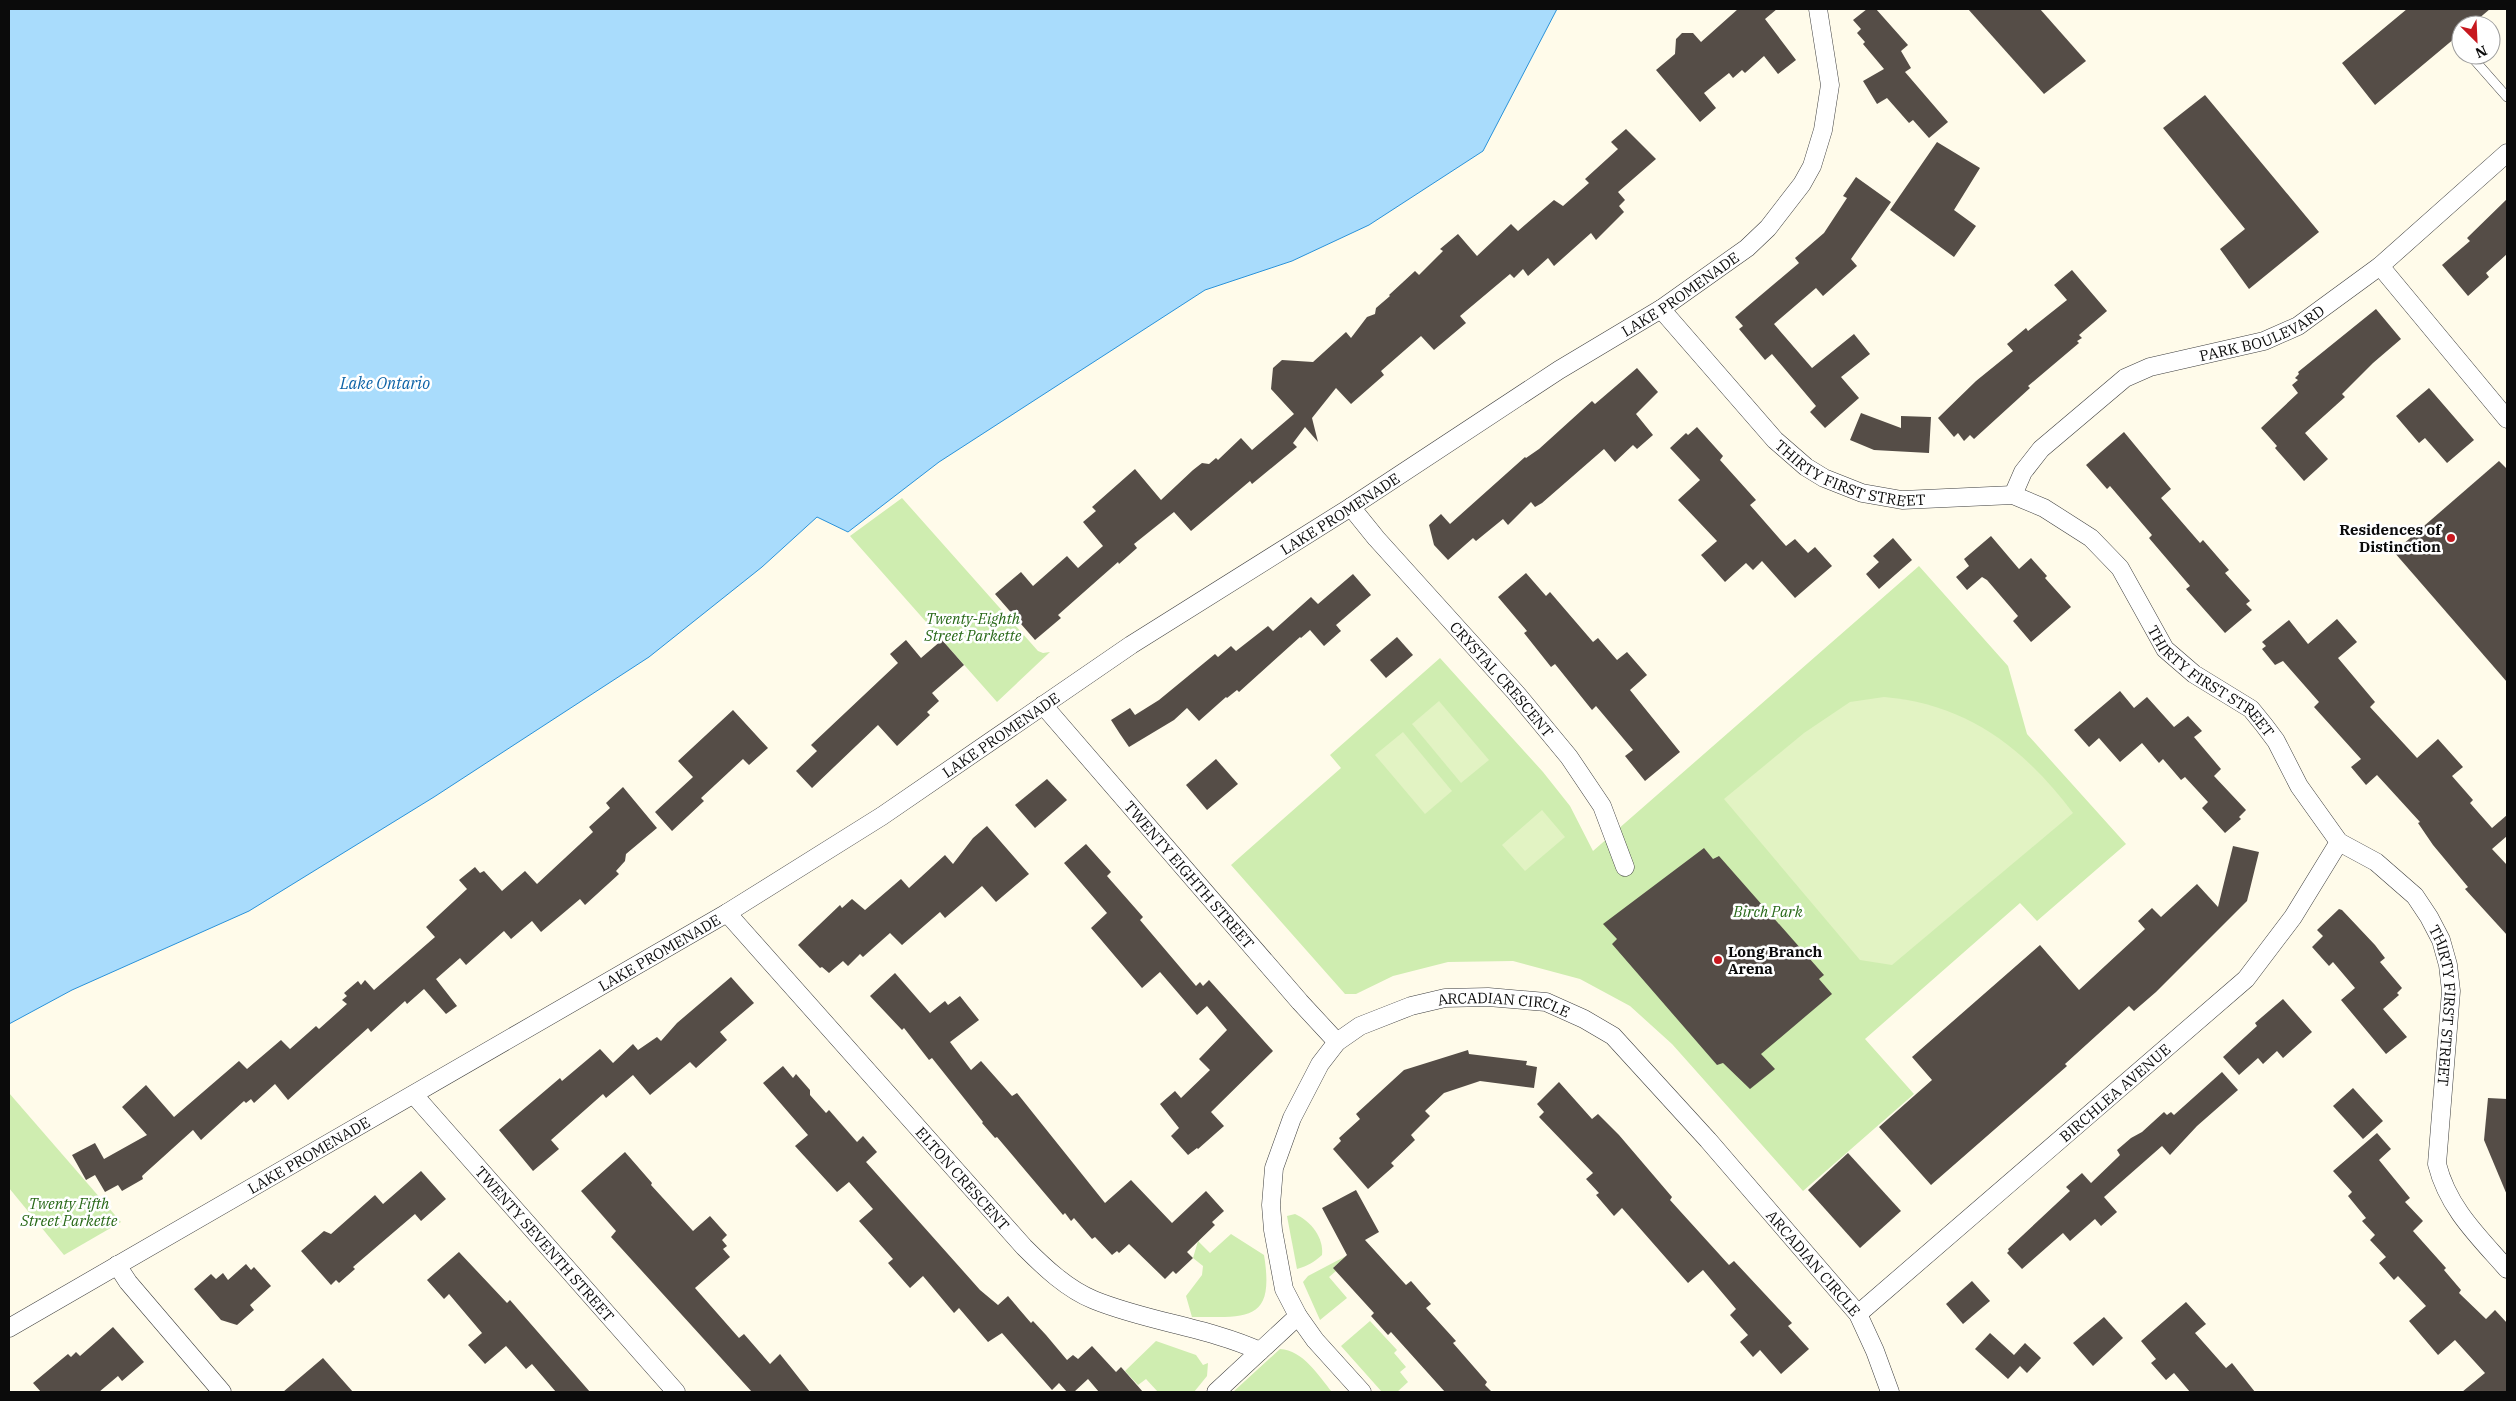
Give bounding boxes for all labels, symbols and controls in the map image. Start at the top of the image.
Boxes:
north arrow [2451,15,2501,65]
text: N [2473,41,2490,62]
street label: LAKE PROMENADE [1618,247,1742,340]
street label: PARK BOULEVARD [2197,301,2328,365]
water label: Lake Ontario [339,373,430,393]
street label: THIRTY FIRST STREET [1771,435,1926,510]
street label: LAKE PROMENADE [1277,468,1403,559]
place label: Residences of Distinction [2339,520,2442,556]
marker: Residences of Distinction [2445,532,2457,544]
park label: Twenty-Eighth Street Parkette [924,609,1022,645]
street label: CRYSTAL CRESCENT [1446,617,1558,741]
street label: THIRTY FIRST STREET [2144,622,2279,740]
street label: LAKE PROMENADE [938,688,1063,781]
street label: TWENTY EIGHTH STREET [1121,797,1259,952]
park label: Birch Park [1732,902,1803,921]
street label: LAKE PROMENADE [595,909,724,995]
street label: THIRTY FIRST STREET [2425,921,2461,1087]
place label: Long Branch Arena [1728,942,1823,978]
marker: Long Branch Arena [1712,954,1724,966]
street label: ARCADIAN CIRCLE [1435,988,1573,1021]
street label: BIRCHLEA AVENUE [2055,1039,2174,1146]
street label: LAKE PROMENADE [244,1112,373,1198]
street label: ELTON CRESCENT [912,1123,1014,1234]
street label: TWENTY SEVENTH STREET [471,1162,619,1325]
park label: Twenty Fifth Street Parkette [20,1194,118,1230]
street label: ARCADIAN CIRCLE [1763,1206,1865,1320]

